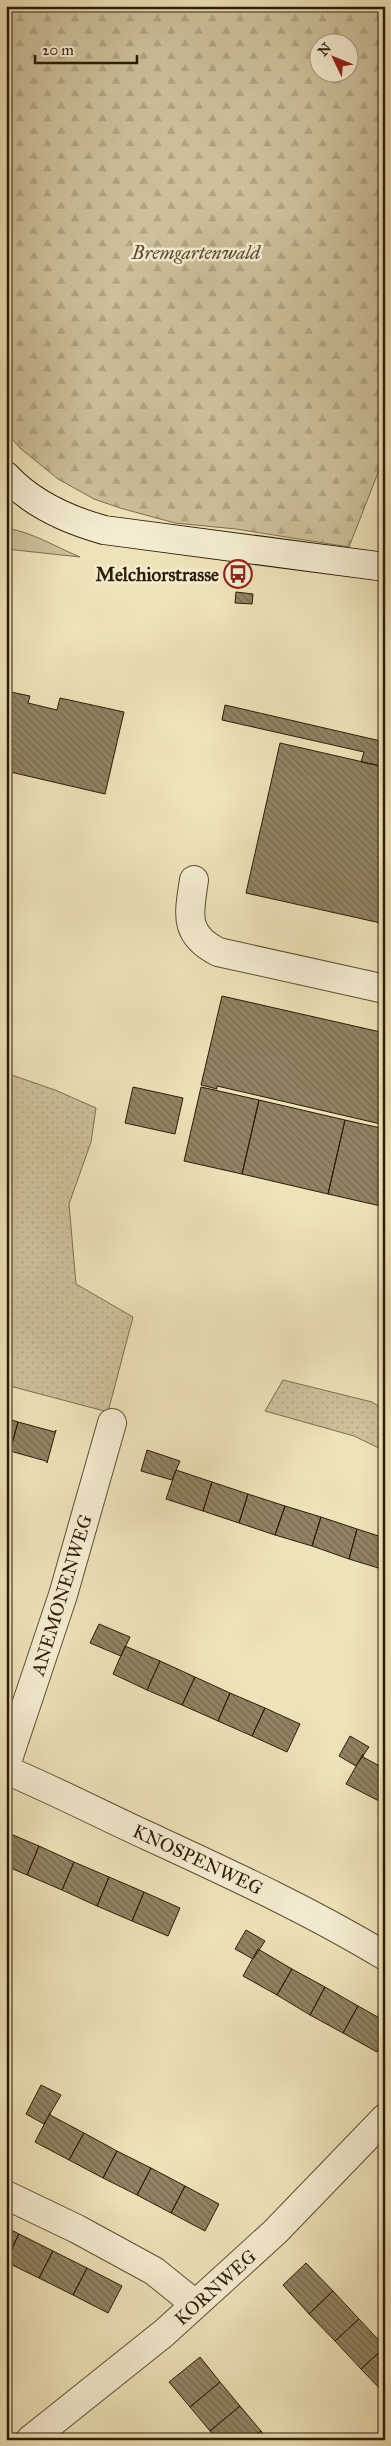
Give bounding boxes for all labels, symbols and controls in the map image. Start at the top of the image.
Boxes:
scale bar [35,32,138,64]
north arrow [308,32,358,82]
text: N [315,39,335,60]
text: 20 m [42,41,74,59]
park label: Bremgartenwald [131,241,261,264]
bus stop icon: Melchiorstrasse [223,559,253,589]
place label: Melchiorstrasse [96,563,219,586]
street label: ANEMONENWEG [26,1512,97,1680]
street label: KNOSPENWEG [129,1819,267,1900]
street label: KORNWEG [170,2245,261,2330]

